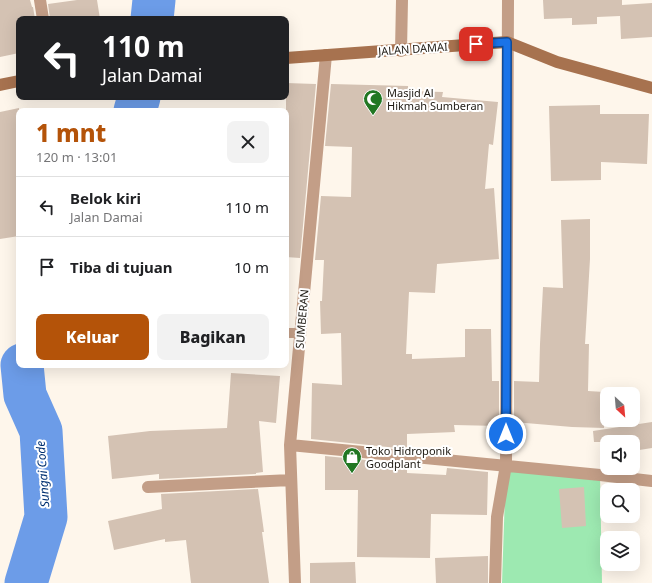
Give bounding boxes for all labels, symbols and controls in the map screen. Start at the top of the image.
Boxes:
text: 110 m [102,27,185,65]
pin [459,27,493,61]
icon: left [36,32,88,84]
icon: arrive [465,33,487,55]
street label: JALAN DAMAI [377,39,448,58]
text: Jalan Damai [102,63,202,87]
place label: Masjid Al Hikmah Sumberan [387,85,483,113]
mosque icon: Masjid Al Hikmah Sumberan [362,88,384,116]
text: 1 mnt [36,116,106,149]
button: close [227,121,269,163]
text: 120 m · 13:01 [36,148,117,166]
text: Belok kiri [70,188,141,208]
icon: left [36,196,58,218]
text: 110 m [225,197,269,217]
text: Jalan Damai [70,208,143,226]
icon: arrive [36,256,58,278]
text: Tiba di tujuan [70,257,173,277]
text: 10 m [234,257,269,277]
street label: SUMBERAN [291,289,312,349]
button: Keluar [36,314,149,360]
button: Bagikan [157,314,269,360]
north arrow [600,387,640,427]
map controls [600,387,640,571]
position arrow [485,413,527,455]
button: sound [600,435,640,475]
water label: Sungai Code [32,440,53,508]
place label: Toko Hidroponik Goodplant [366,443,451,471]
shop icon: Toko Hidroponik Goodplant [341,446,363,474]
button: search [600,483,640,523]
button: layers [600,531,640,571]

